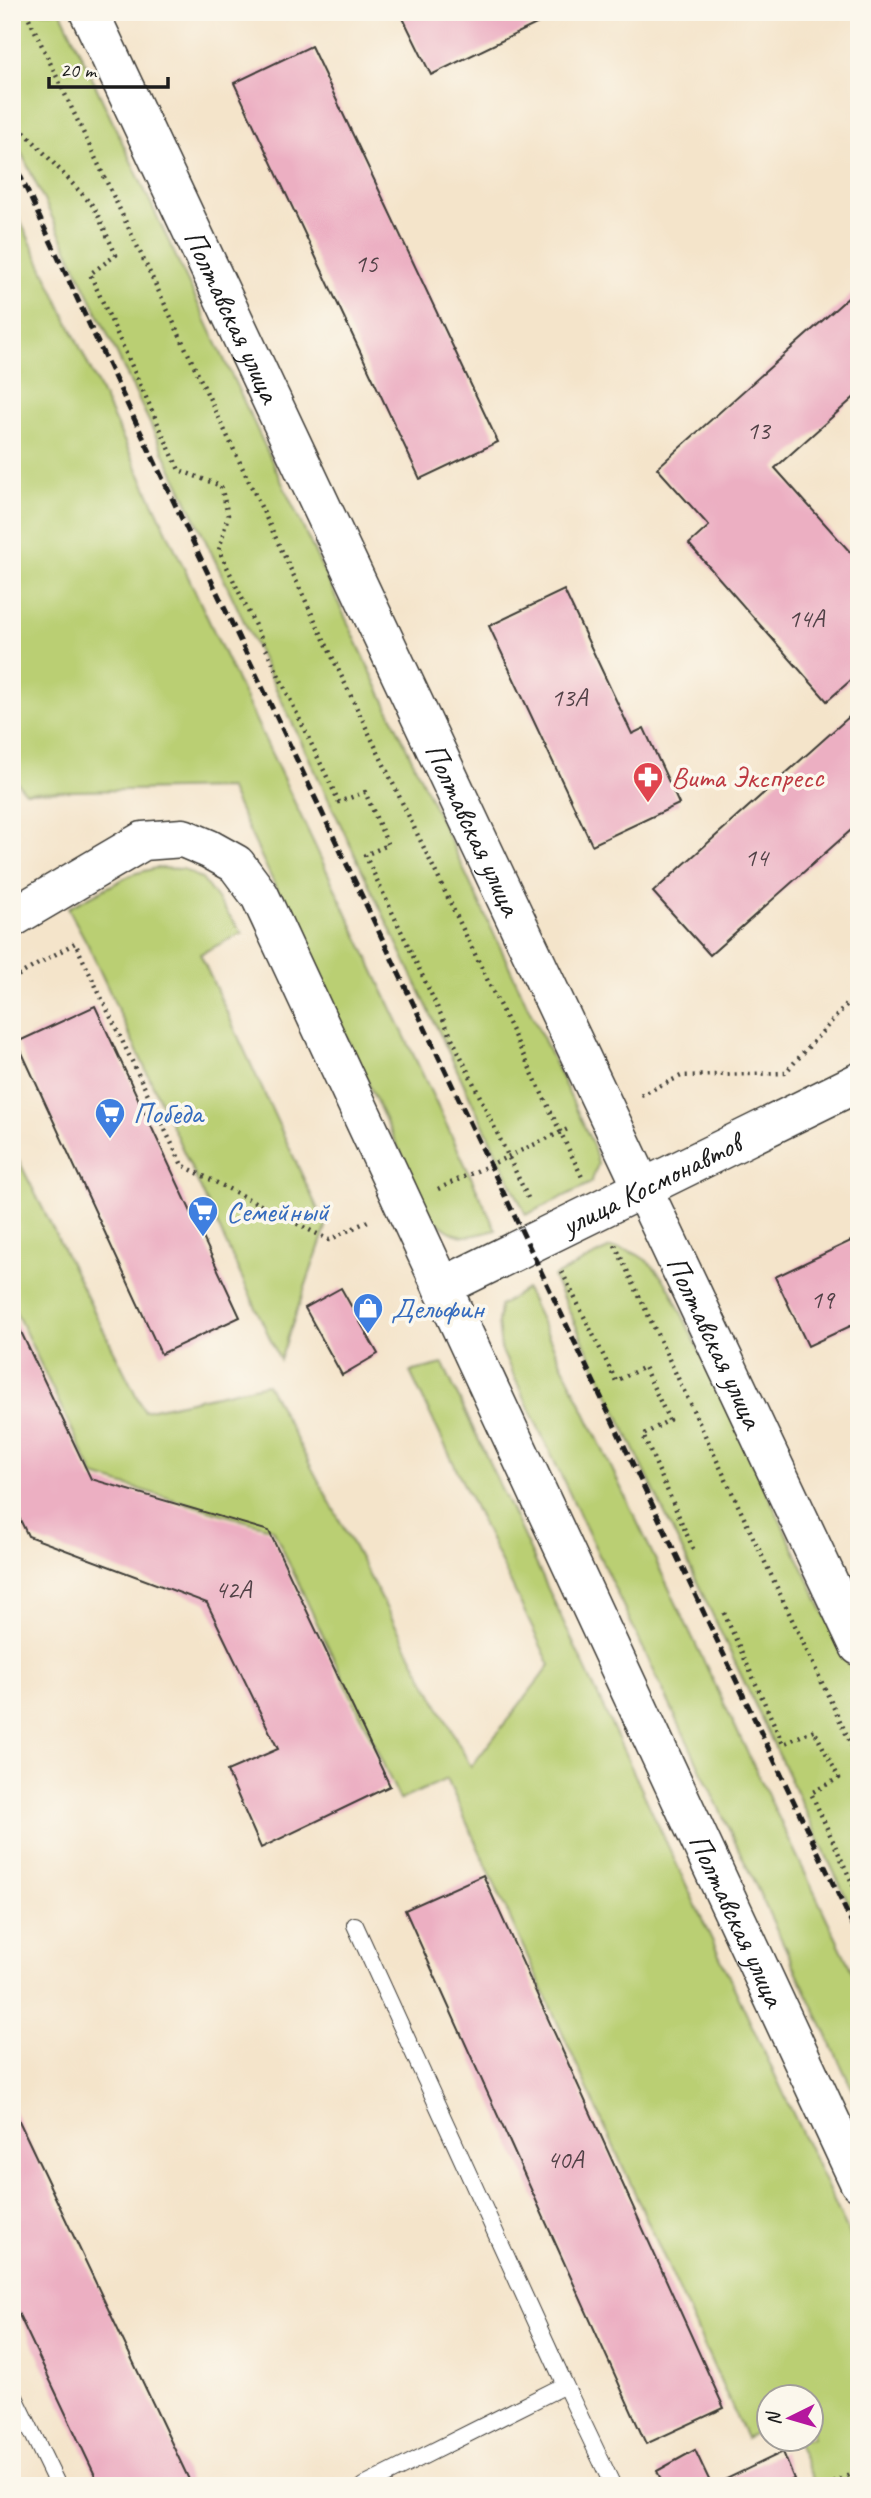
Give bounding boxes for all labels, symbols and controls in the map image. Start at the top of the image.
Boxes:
scale bar [49,46,168,90]
text: 20 m [60,57,98,83]
street label: Полтавская улица [175,224,290,410]
house number: 15 [354,247,379,280]
house number: 13 [746,414,772,447]
house number: 14А [788,602,826,635]
house number: 13А [551,681,589,714]
street label: Полтавская улица [416,737,531,923]
place label: Вита Экспресс [671,758,825,796]
pharmacy icon: Вита Экспресс [631,760,665,804]
house number: 14 [744,841,770,874]
place label: Победа [133,1094,205,1132]
supermarket icon: Победа [93,1096,127,1140]
street label: улица Космонавтов [553,1122,752,1245]
place label: Семейный [226,1192,330,1230]
supermarket icon: Семейный [186,1194,220,1238]
street label: Полтавская улица [658,1250,773,1436]
house number: 19 [810,1283,836,1316]
place label: Дельфин [391,1289,486,1327]
shop icon: Дельфин [351,1291,385,1335]
house number: 42А [215,1573,253,1606]
street label: Полтавская улица [680,1828,794,2014]
house number: 40А [547,2143,585,2176]
north arrow [756,2382,826,2452]
text: N [761,2409,787,2426]

